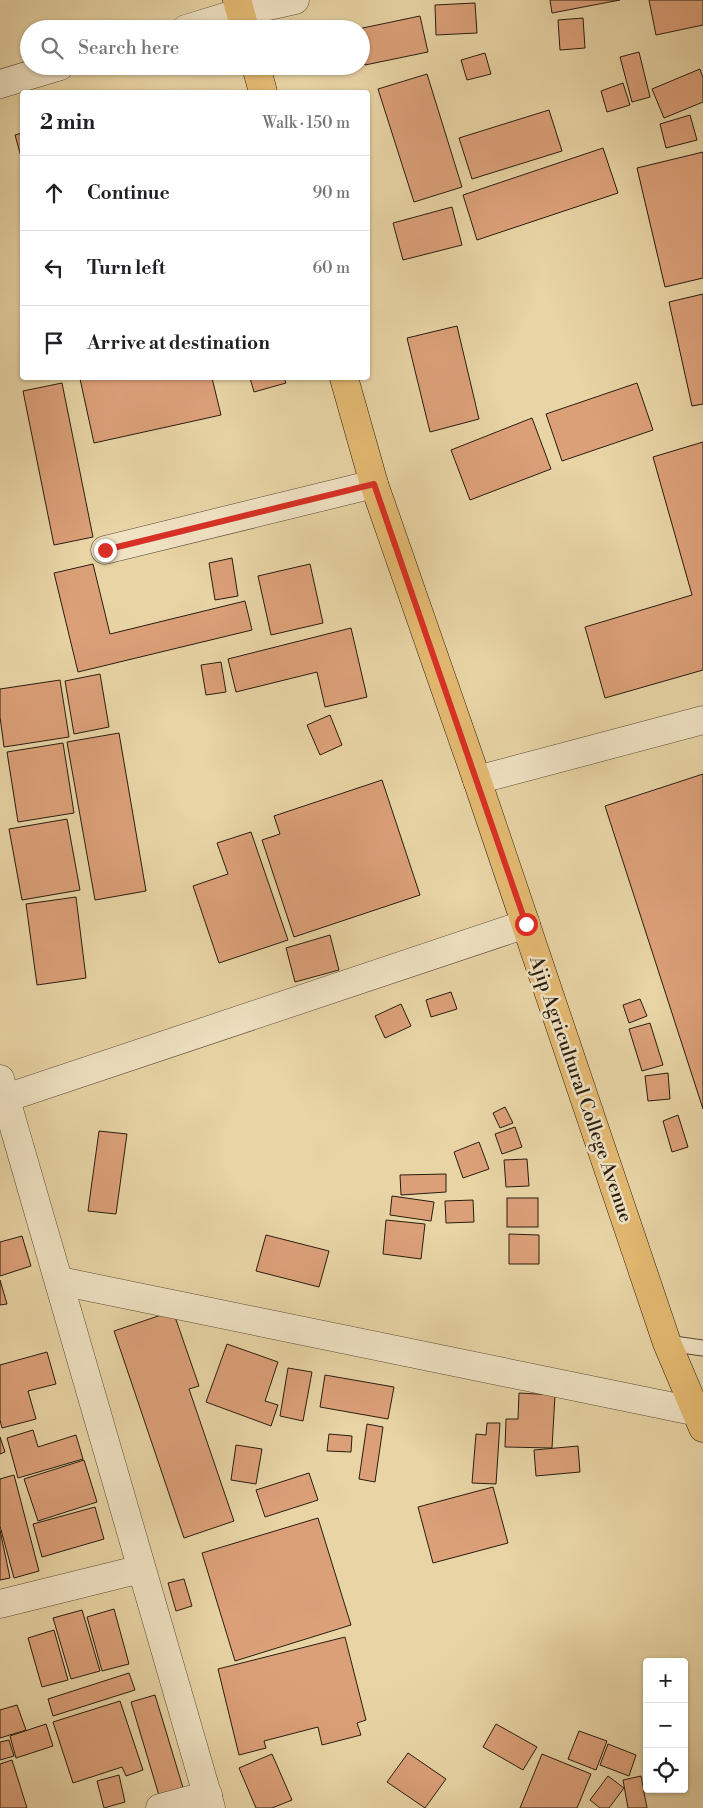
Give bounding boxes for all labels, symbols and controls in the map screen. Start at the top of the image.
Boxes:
search box [20,20,370,75]
icon: search [38,34,66,62]
text: Search here [78,36,179,60]
text: 2 min [40,110,95,136]
text: Walk · 150 m [262,113,350,133]
icon: ahead [40,179,68,207]
text: Continue [87,181,170,205]
text: 90 m [312,183,350,203]
icon: left [40,254,68,282]
text: Turn left [87,256,166,280]
text: 60 m [312,258,350,278]
icon: arrive [40,329,68,357]
text: Arrive at destination [87,331,270,355]
route end [94,539,117,562]
route start [515,913,538,936]
street label: Ajip Agricultural College Avenue [524,952,638,1225]
map controls [643,1658,688,1793]
button: + [643,1658,688,1703]
button: − [643,1703,688,1748]
button: locate [643,1748,688,1793]

